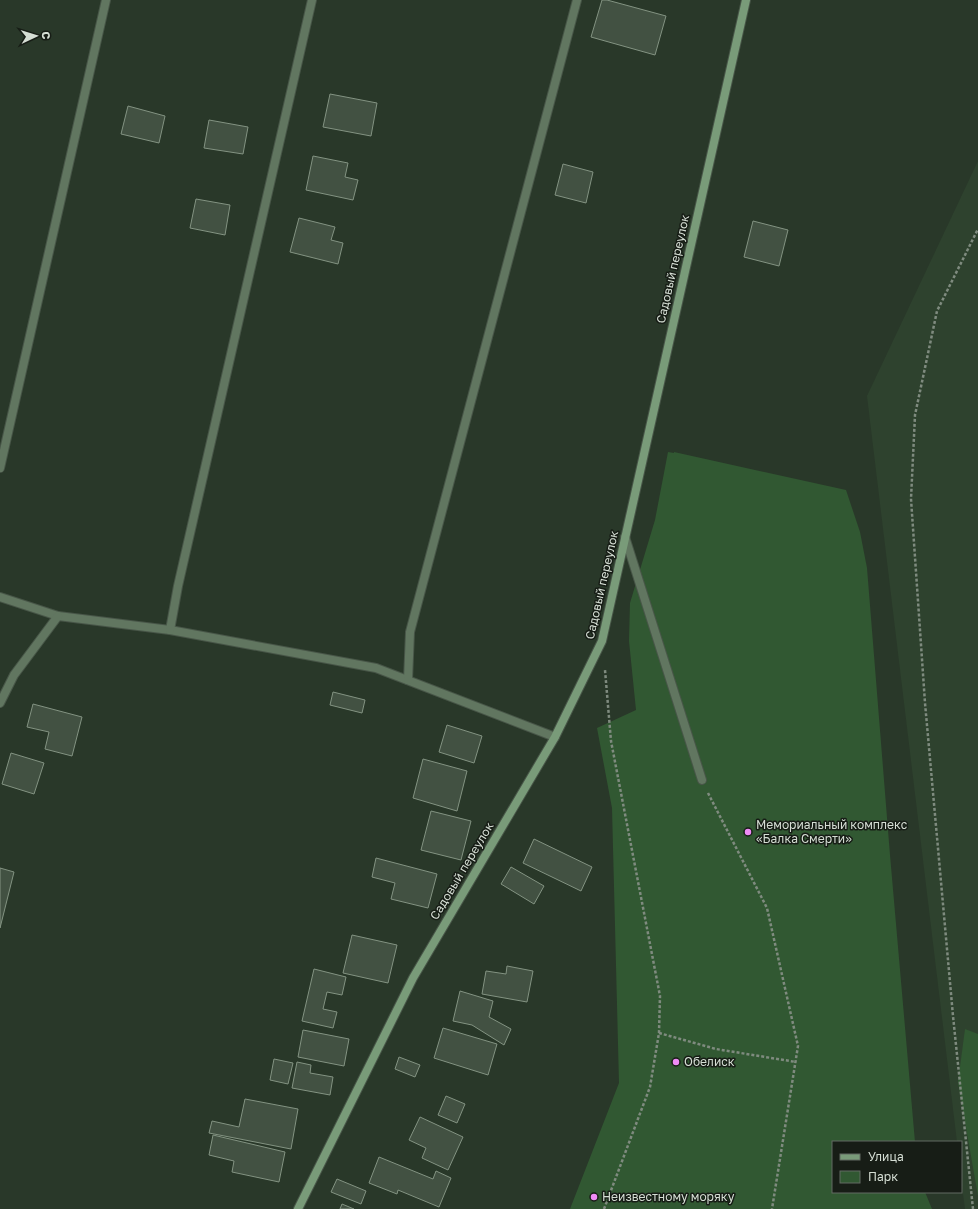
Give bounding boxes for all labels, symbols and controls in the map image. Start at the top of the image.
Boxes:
north arrow [16,16,56,56]
text: С [40,31,53,40]
street label: Садовый переулок [653,213,692,325]
street label: Садовый переулок [582,529,621,641]
place label: Мемориальный комплекс «Балка Смерти» [756,817,908,846]
street label: Садовый переулок [427,819,497,922]
marker: Мемориальный комплекс «Балка Смерти» [743,827,753,837]
place label: Обелиск [684,1054,735,1069]
marker: Обелиск [671,1057,681,1067]
legend [832,1141,962,1193]
text: Улица [868,1149,904,1164]
text: Парк [868,1169,898,1184]
place label: Неизвестному моряку [602,1189,735,1204]
marker: Неизвестному моряку [589,1192,599,1202]

